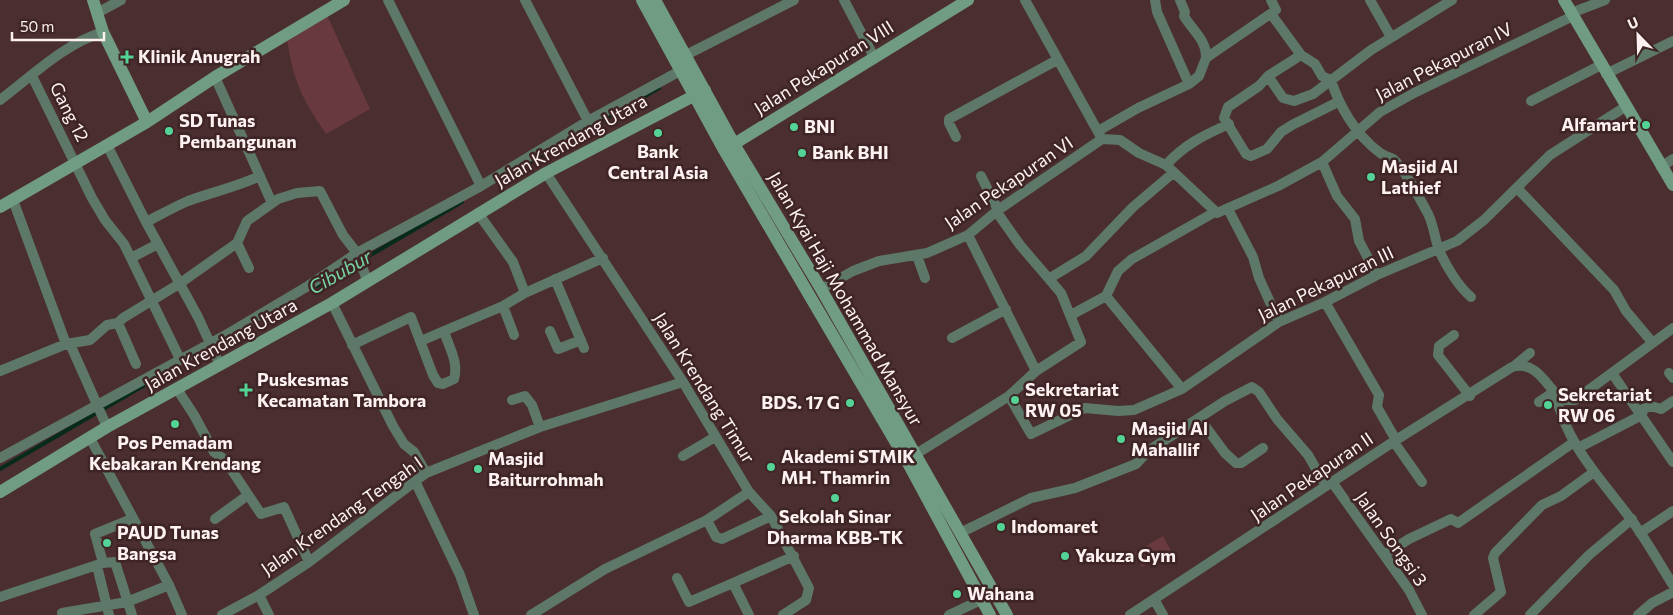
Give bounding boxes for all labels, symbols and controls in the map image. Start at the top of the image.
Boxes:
scale bar [12,10,105,42]
north arrow [1613,10,1663,60]
text: U [1625,13,1641,32]
street label: Jalan Pekapuran VIII [750,15,897,119]
text: 50 m [20,17,54,35]
street label: Jalan Pekapuran IV [1372,17,1516,105]
place label: Klinik Anugrah [138,45,260,67]
marker: Klinik Anugrah [120,50,134,64]
street label: Gang 12 [46,78,94,145]
street label: Jalan Krendang Utara [490,89,651,191]
place label: SD Tunas Pembangunan [179,109,297,152]
place label: Alfamart [1561,113,1636,135]
place label: BNI [804,115,835,137]
marker: Alfamart [1640,119,1652,131]
marker: BNI [788,121,800,133]
marker: SD Tunas Pembangunan [163,125,175,137]
marker: Bank Central Asia [652,127,664,139]
street label: Jalan Pekapuran VI [940,131,1077,233]
place label: Bank Central Asia [608,140,708,183]
place label: Bank BHI [812,141,889,163]
marker: Bank BHI [796,147,808,159]
place label: Masjid Al Lathief [1381,155,1458,198]
street label: Jalan Kyai Haji Mohammad Mansyur [764,168,928,429]
marker: Masjid Al Lathief [1365,171,1377,183]
street label: Jalan Pekapuran III [1254,241,1397,325]
water label: Cibubur [304,244,377,299]
street label: Jalan Krendang Utara [140,293,301,395]
street label: Jalan Krendang Timur [650,308,760,467]
place label: Puskesmas Kecamatan Tambora [257,368,426,411]
place label: Sekretariat RW 05 [1025,378,1119,421]
marker: Puskesmas Kecamatan Tambora [239,383,253,397]
place label: Sekretariat RW 06 [1558,383,1652,426]
place label: BDS. 17 G [761,391,840,413]
marker: Sekretariat RW 05 [1009,394,1021,406]
marker: BDS. 17 G [844,397,856,409]
marker: Sekretariat RW 06 [1542,399,1554,411]
place label: Masjid Al Mahallif [1131,417,1208,460]
marker: Pos Pemadam Kebakaran Krendang [169,418,181,430]
street label: Jalan Pekapuran II [1246,427,1377,525]
place label: Pos Pemadam Kebakaran Krendang [89,431,261,474]
marker: Masjid Al Mahallif [1115,433,1127,445]
place label: Akademi STMIK MH. Thamrin [781,445,915,488]
place label: Masjid Baiturrohmah [488,447,604,490]
street label: Jalan Krendang Tengah I [256,451,426,579]
marker: Akademi STMIK MH. Thamrin [765,461,777,473]
marker: Masjid Baiturrohmah [472,463,484,475]
street label: Jalan Songsi 3 [1351,487,1432,590]
marker: Sekolah Sinar Dharma KBB-TK [829,492,841,504]
place label: Sekolah Sinar Dharma KBB-TK [767,505,904,548]
place label: Indomaret [1011,515,1098,537]
place label: PAUD Tunas Bangsa [117,521,219,564]
marker: Indomaret [995,521,1007,533]
marker: PAUD Tunas Bangsa [101,537,113,549]
place label: Yakuza Gym [1075,544,1176,566]
marker: Yakuza Gym [1059,550,1071,562]
place label: Wahana [967,582,1034,604]
marker: Wahana [951,588,963,600]

